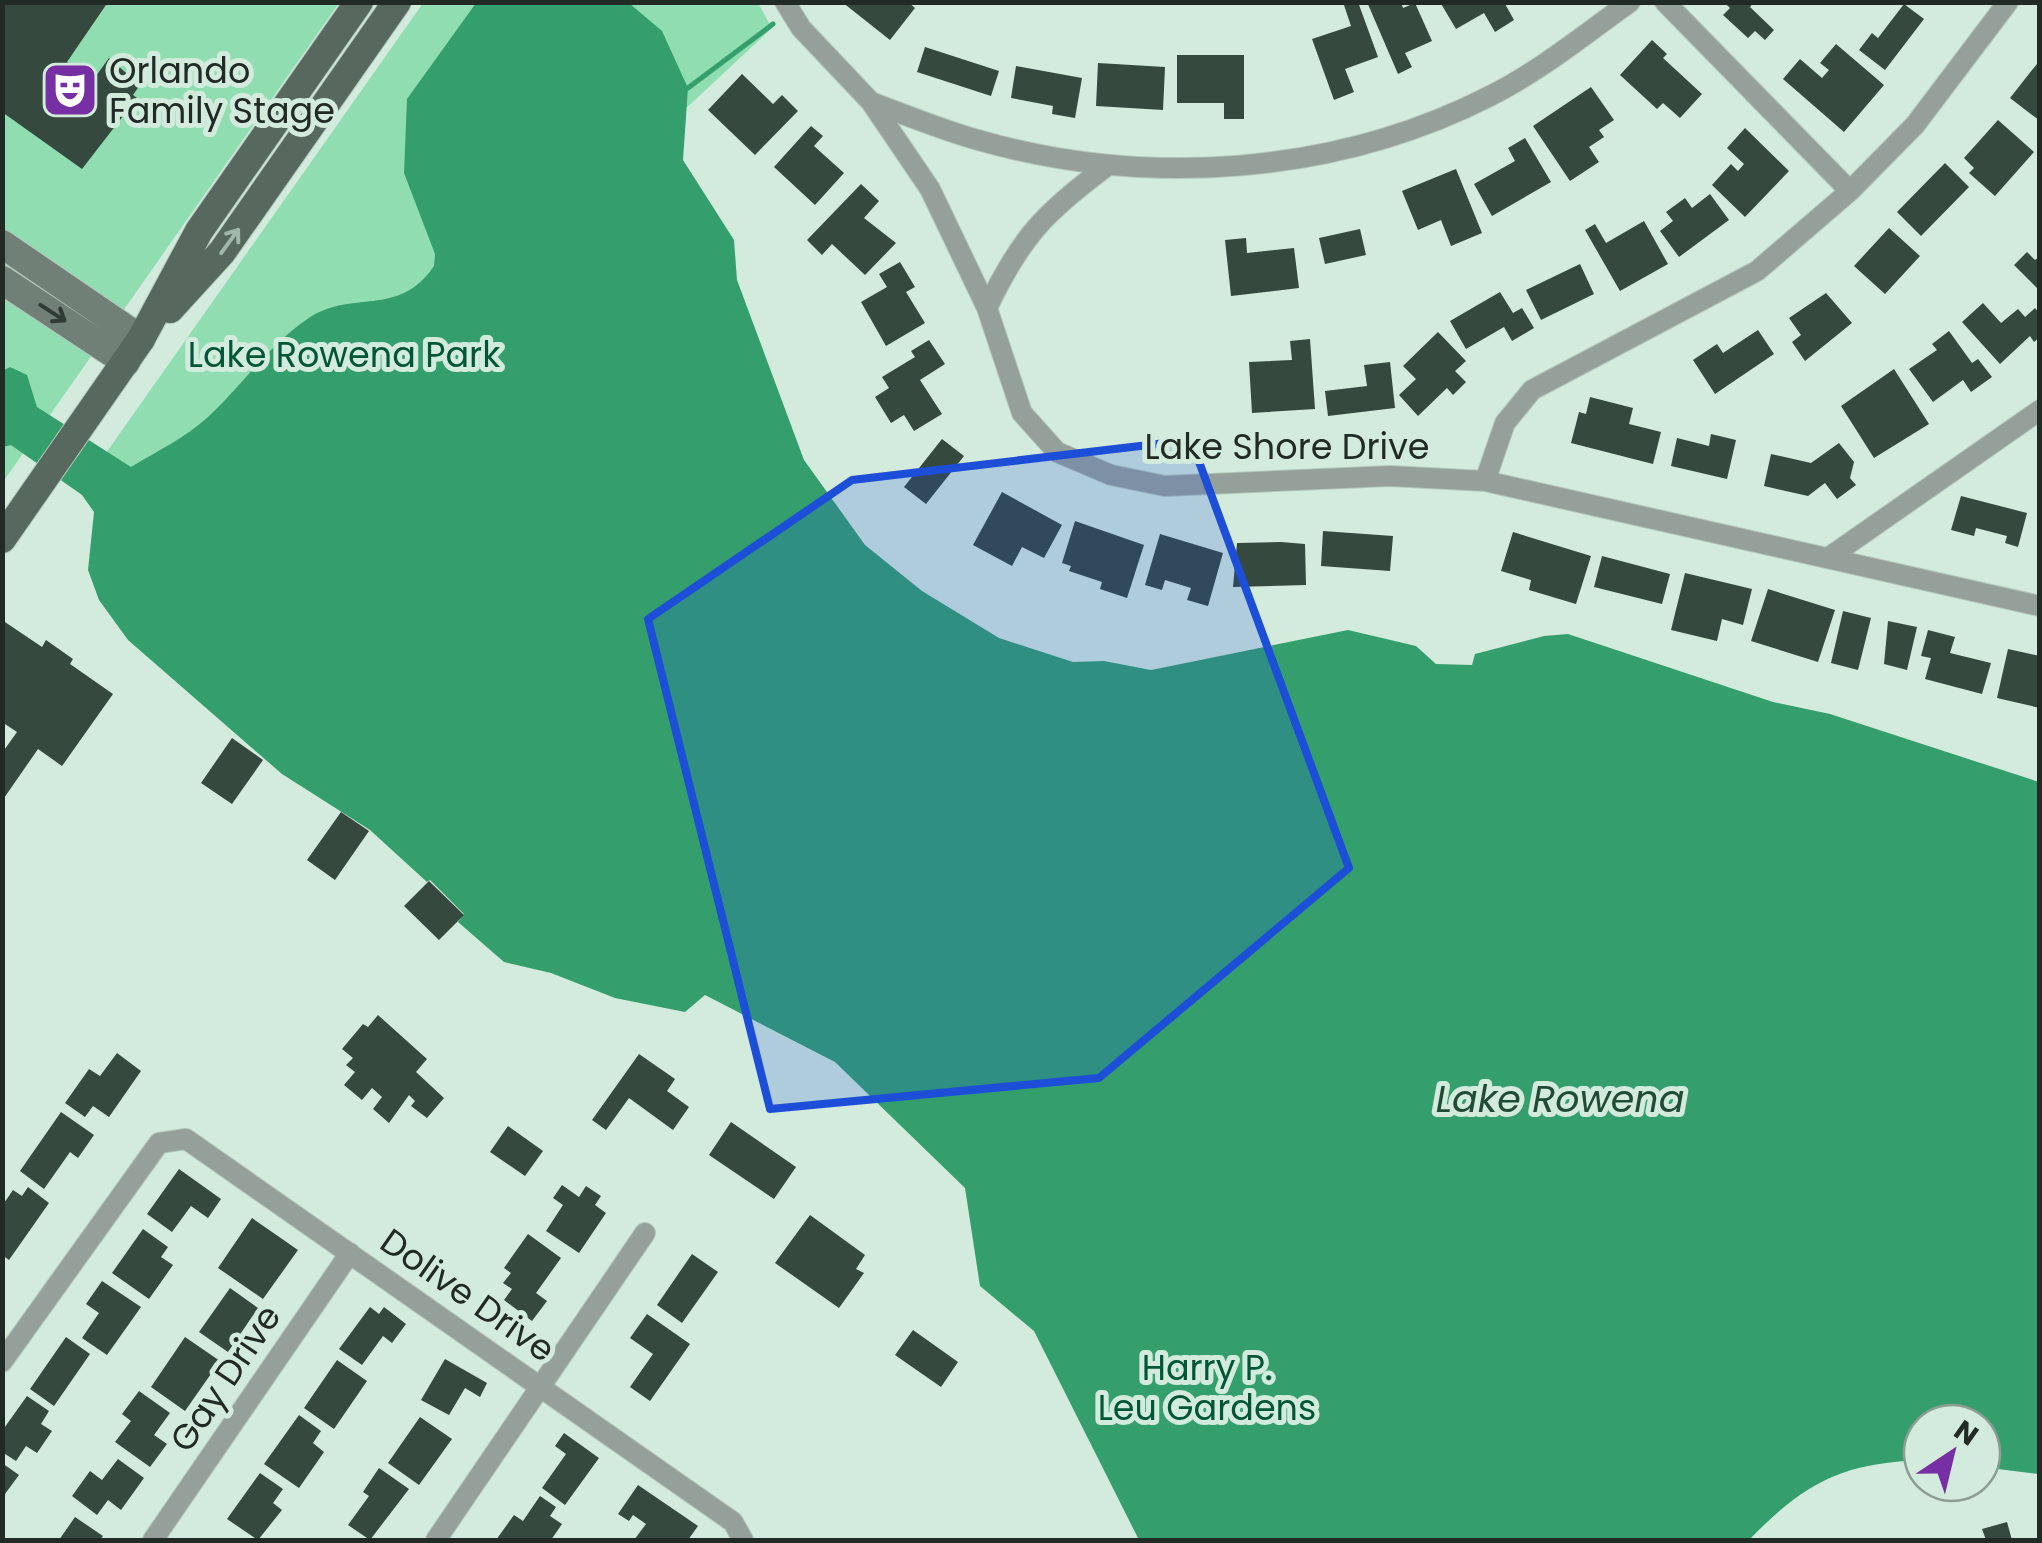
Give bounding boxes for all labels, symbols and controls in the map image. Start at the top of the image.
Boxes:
place label: Orlando Family Stage [109,46,335,135]
theatre icon: Orlando Family Stage [40,60,100,120]
one-way arrow [219,228,240,255]
one-way arrow [38,303,67,324]
park label: Lake Rowena Park [188,330,500,379]
street label: Lake Shore Drive [1144,422,1430,471]
water label: Lake Rowena [1436,1072,1684,1125]
street label: Dolive Drive [371,1217,565,1373]
street label: Gay Drive [158,1295,292,1461]
park label: Harry P. Leu Gardens [1098,1343,1316,1432]
north arrow [1902,1403,2002,1503]
text: N [1946,1411,1986,1455]

